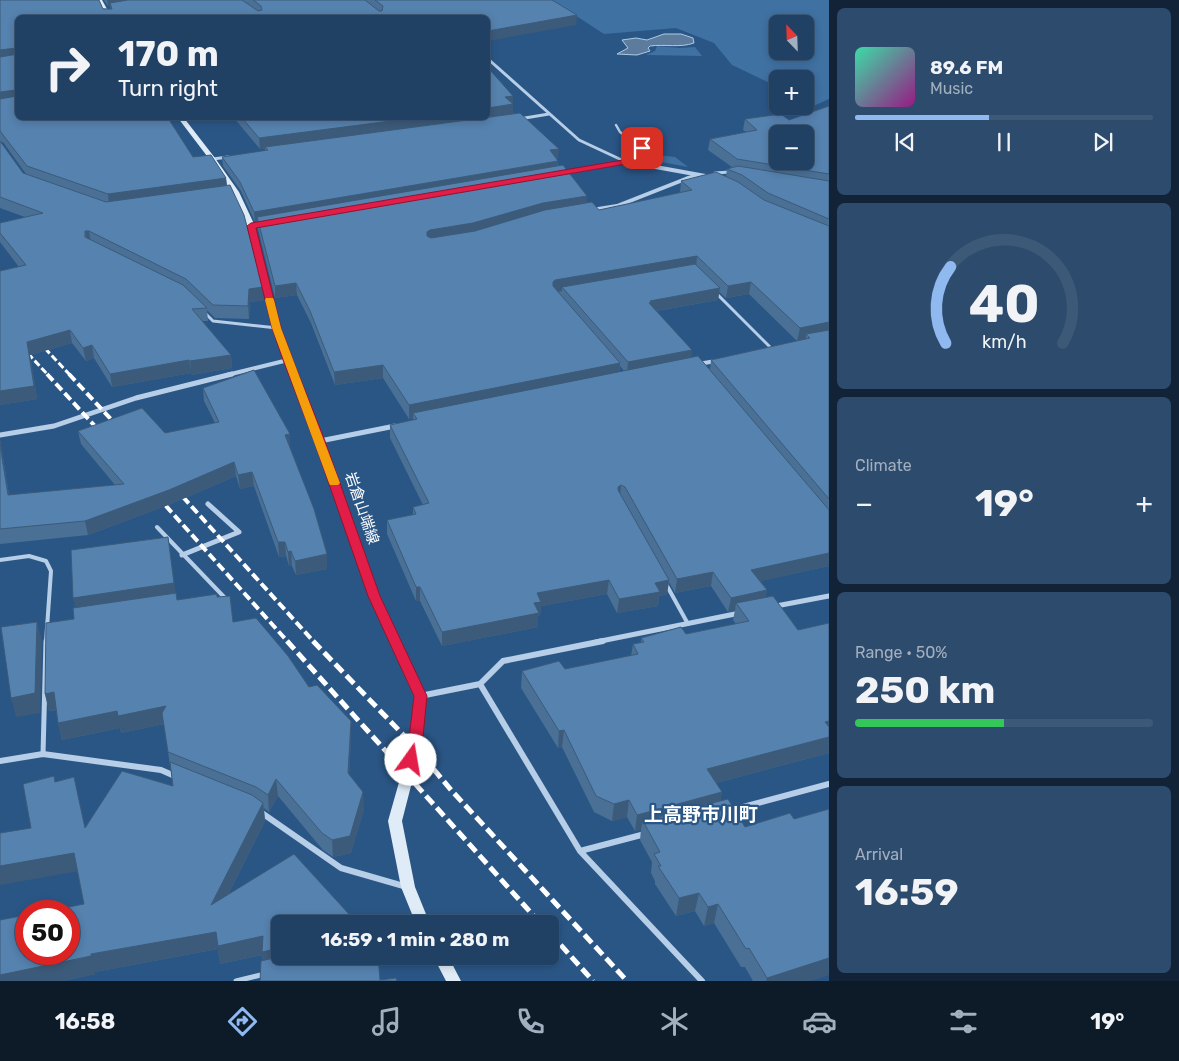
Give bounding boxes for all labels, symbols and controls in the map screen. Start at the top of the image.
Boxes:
north arrow [769,15,814,60]
map controls [769,15,814,170]
text: 170 m [118,33,219,75]
icon: right [35,35,100,100]
text: 89.6 FM [930,56,1003,79]
button: + [769,70,814,115]
text: Turn right [118,75,218,102]
text: Music [930,79,973,98]
button: − [769,125,814,170]
pin [621,127,663,169]
icon: previous [891,128,919,156]
icon: pause [990,128,1018,156]
icon: next [1089,128,1117,156]
icon: arrive [628,134,656,162]
text: 40 [969,273,1039,335]
text: km/h [982,331,1026,352]
text: Climate [855,456,912,475]
street label: 岩倉山端線 [341,470,383,546]
text: 19° [975,480,1034,526]
text: − [855,487,873,520]
text: + [1136,487,1153,520]
text: Range · 50% [855,643,947,662]
text: 250 km [855,667,995,713]
position arrow [384,733,436,785]
district label: 上高野市川町 [644,803,758,826]
text: Arrival [855,845,903,864]
text: 16:59 [855,869,959,915]
speed limit sign: 50 [15,900,80,965]
text: 16:59 · 1 min · 280 m [321,928,509,951]
icon: directions [225,1004,260,1039]
icon: music [369,1004,404,1039]
icon: phone [513,1004,548,1039]
icon: climate [657,1004,692,1039]
icon: car [802,1004,837,1039]
icon: filters [946,1004,981,1039]
text: 16:58 [55,1008,115,1035]
text: 19° [1090,1008,1124,1035]

